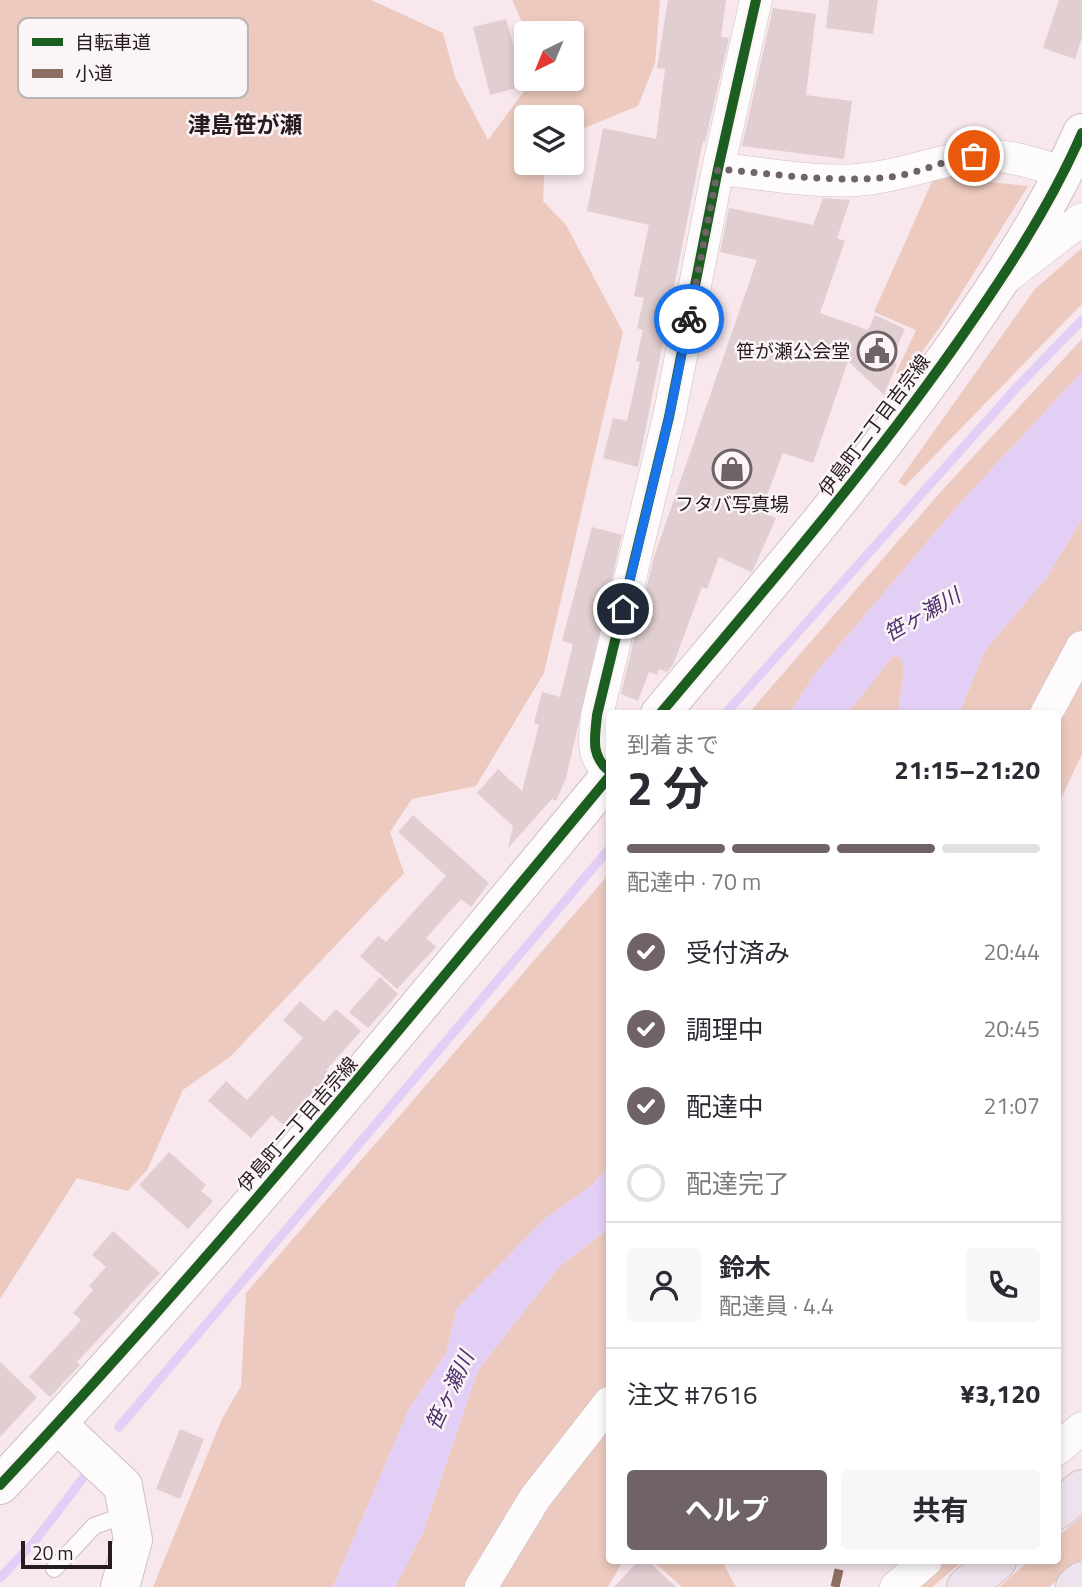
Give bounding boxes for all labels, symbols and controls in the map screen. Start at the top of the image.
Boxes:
legend [18,18,248,98]
north arrow [514,21,584,91]
map controls [514,21,584,175]
text: 自転車道 [75,27,151,56]
text: 小道 [75,58,113,87]
button: layers [514,105,584,175]
district label: 津島笹が瀬 [188,107,303,142]
pin [944,126,1004,186]
icon: bag [955,137,993,175]
courier [654,284,724,354]
icon: bike [670,300,708,338]
public building icon: 笹が瀬公会堂 [856,330,898,372]
place label: 笹が瀬公会堂 [736,336,850,365]
street label: 伊島町二丁目吉宗線 [811,348,937,502]
shop icon: フタバ写真場 [711,448,753,490]
place label: フタバ写真場 [675,489,789,518]
water label: 笹ヶ瀬川 [877,578,968,649]
pin [593,579,653,639]
icon: home [604,590,642,628]
text: 到着まで [627,727,719,762]
text: 21:15–21:20 [894,750,1040,789]
text: 2 分 [627,753,709,823]
text: 配達中 · 70 m [627,864,761,899]
icon: check [627,933,665,971]
text: 受付済み [686,933,790,972]
text: 20:44 [983,934,1040,969]
icon: check [627,1010,665,1048]
text: 調理中 [686,1010,764,1049]
text: 20:45 [983,1011,1040,1046]
street label: 伊島町二丁目吉宗線 [230,1050,364,1198]
icon: check [627,1087,665,1125]
text: 配達中 [686,1087,764,1126]
text: 21:07 [983,1088,1040,1123]
text: 配達完了 [686,1164,790,1203]
button: person [627,1248,701,1322]
text: 鈴木 [719,1248,771,1287]
button: phone [966,1248,1040,1322]
text: 配達員 · 4.4 [719,1288,834,1323]
water label: 笹ヶ瀬川 [417,1344,482,1435]
text: ¥3,120 [960,1374,1040,1413]
text: 注文 #7616 [627,1375,758,1414]
button: ヘルプ [627,1470,827,1550]
button: 共有 [841,1470,1040,1550]
scale bar [21,1538,112,1570]
text: 20 m [32,1538,73,1567]

